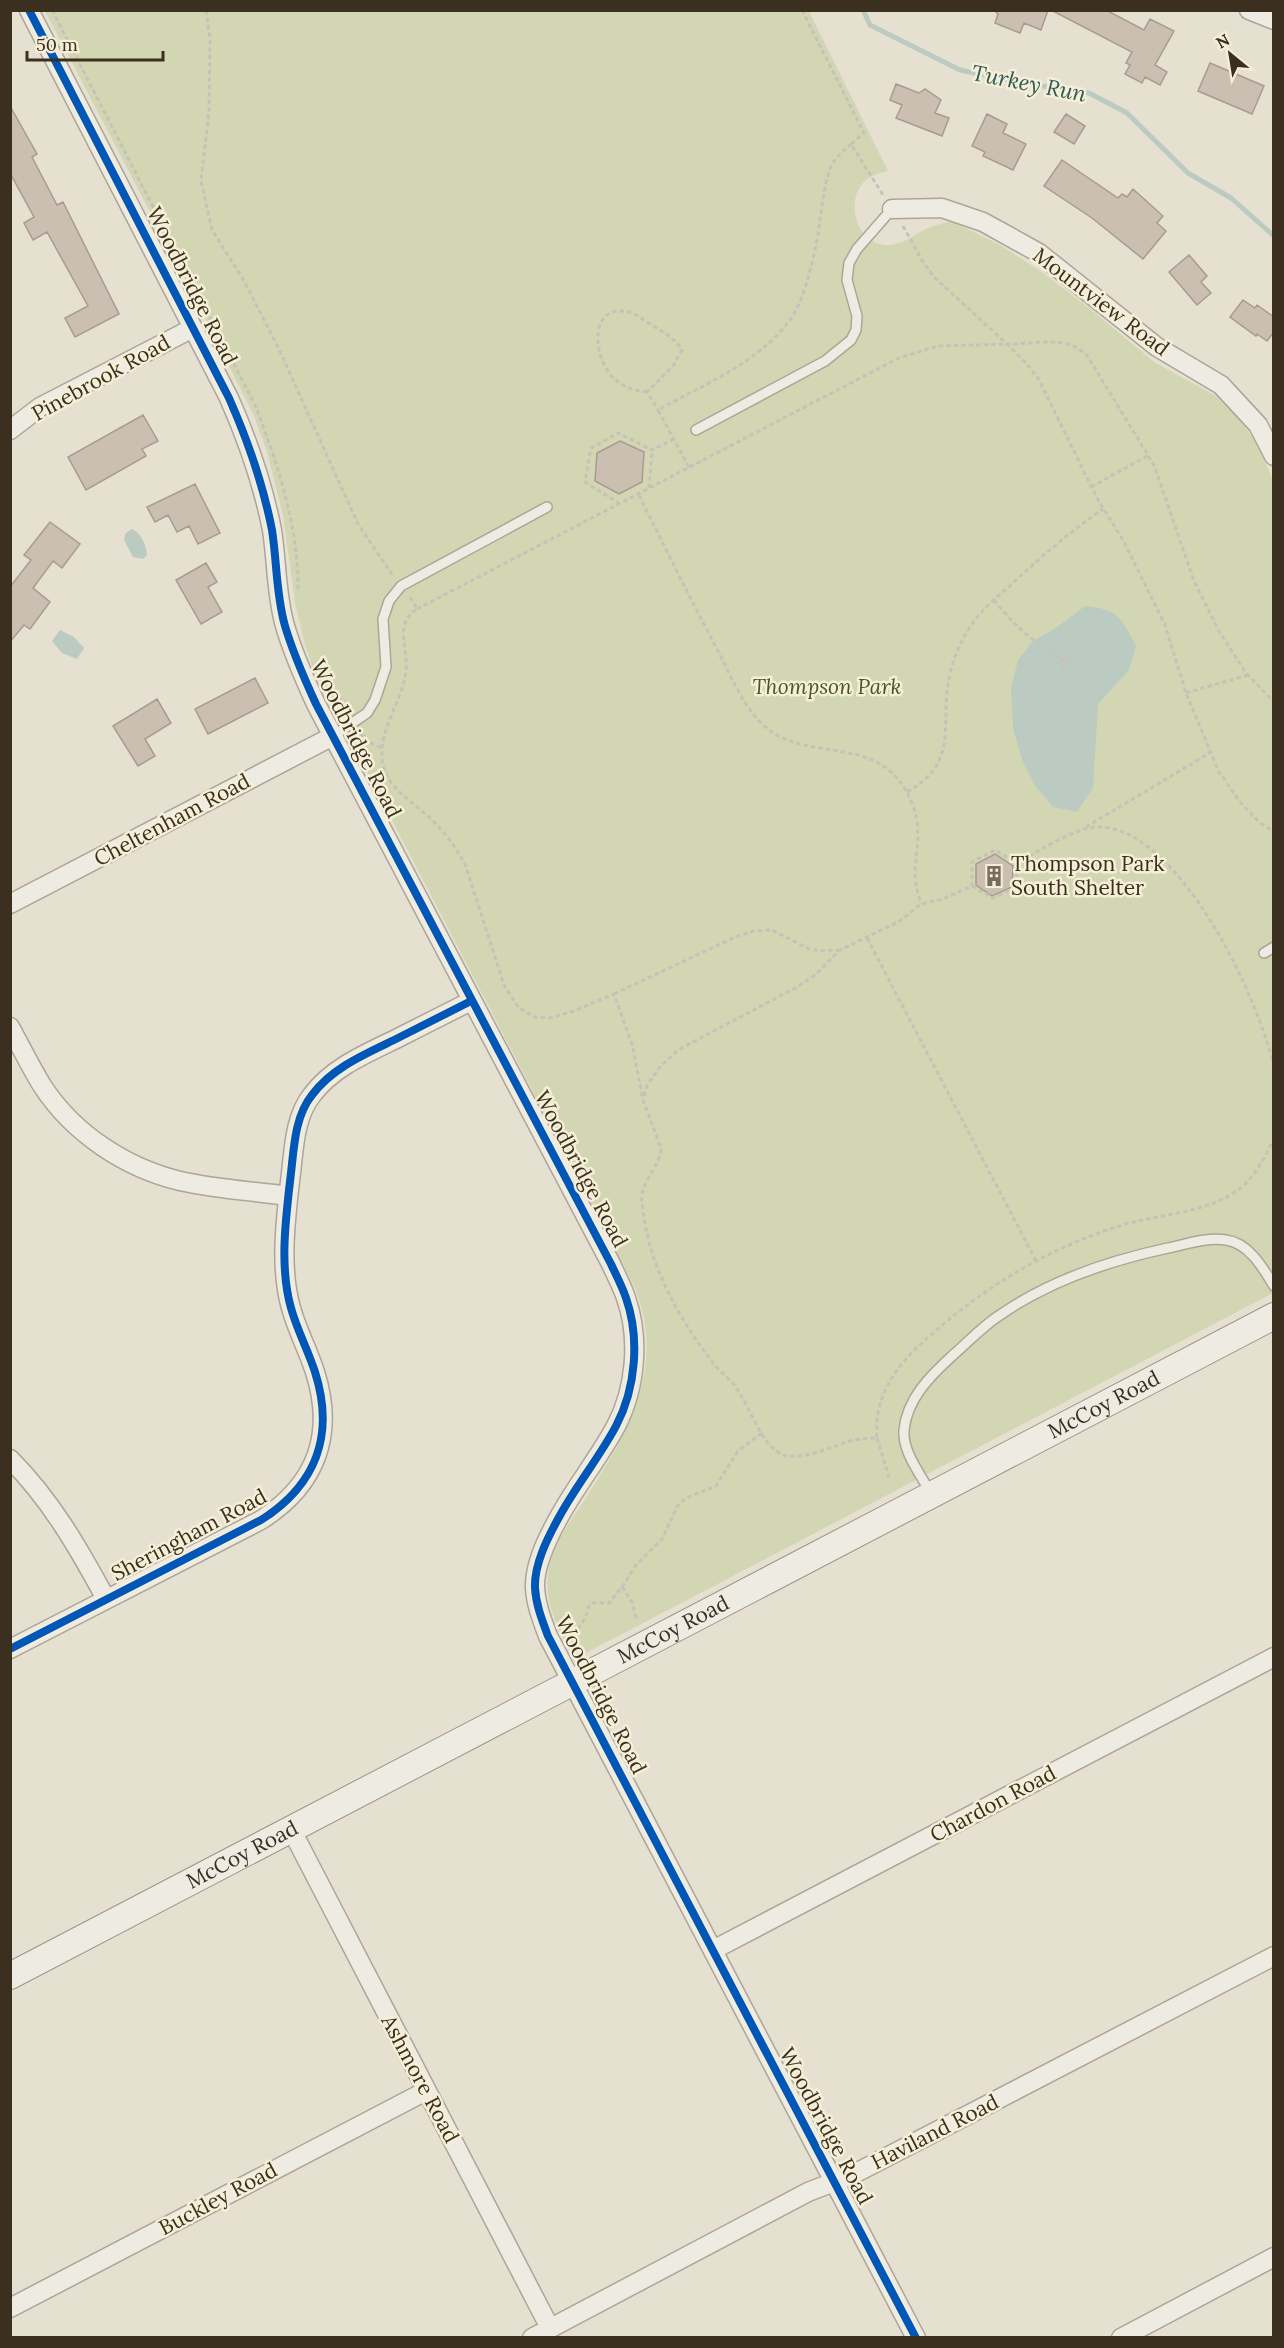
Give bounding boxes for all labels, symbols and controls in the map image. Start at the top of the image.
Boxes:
scale bar [27,24,164,62]
north arrow [1200,24,1260,84]
text: N [1212,29,1233,53]
text: 50 m [36,33,78,56]
water label: Turkey Run [969,58,1089,108]
street label: Woodbridge Road [141,202,244,369]
street label: Mountview Road [1028,242,1175,362]
street label: Pinebrook Road [27,328,175,427]
street label: Woodbridge Road [305,655,408,822]
park label: Thompson Park [752,673,902,700]
street label: Cheltenham Road [89,767,254,872]
place label: Thompson Park South Shelter [1011,850,1165,901]
building icon: Thompson Park South Shelter [982,864,1006,888]
street label: Woodbridge Road [529,1086,634,1252]
street label: McCoy Road [1043,1364,1164,1445]
street label: Sheringham Road [106,1482,271,1587]
street label: McCoy Road [612,1589,733,1670]
street label: Woodbridge Road [550,1611,653,1778]
street label: Chardon Road [925,1759,1060,1848]
street label: McCoy Road [182,1814,303,1895]
street label: Ashmore Road [375,2009,465,2147]
street label: Woodbridge Road [774,2043,879,2209]
street label: Haviland Road [867,2088,1003,2175]
street label: Buckley Road [154,2156,282,2241]

